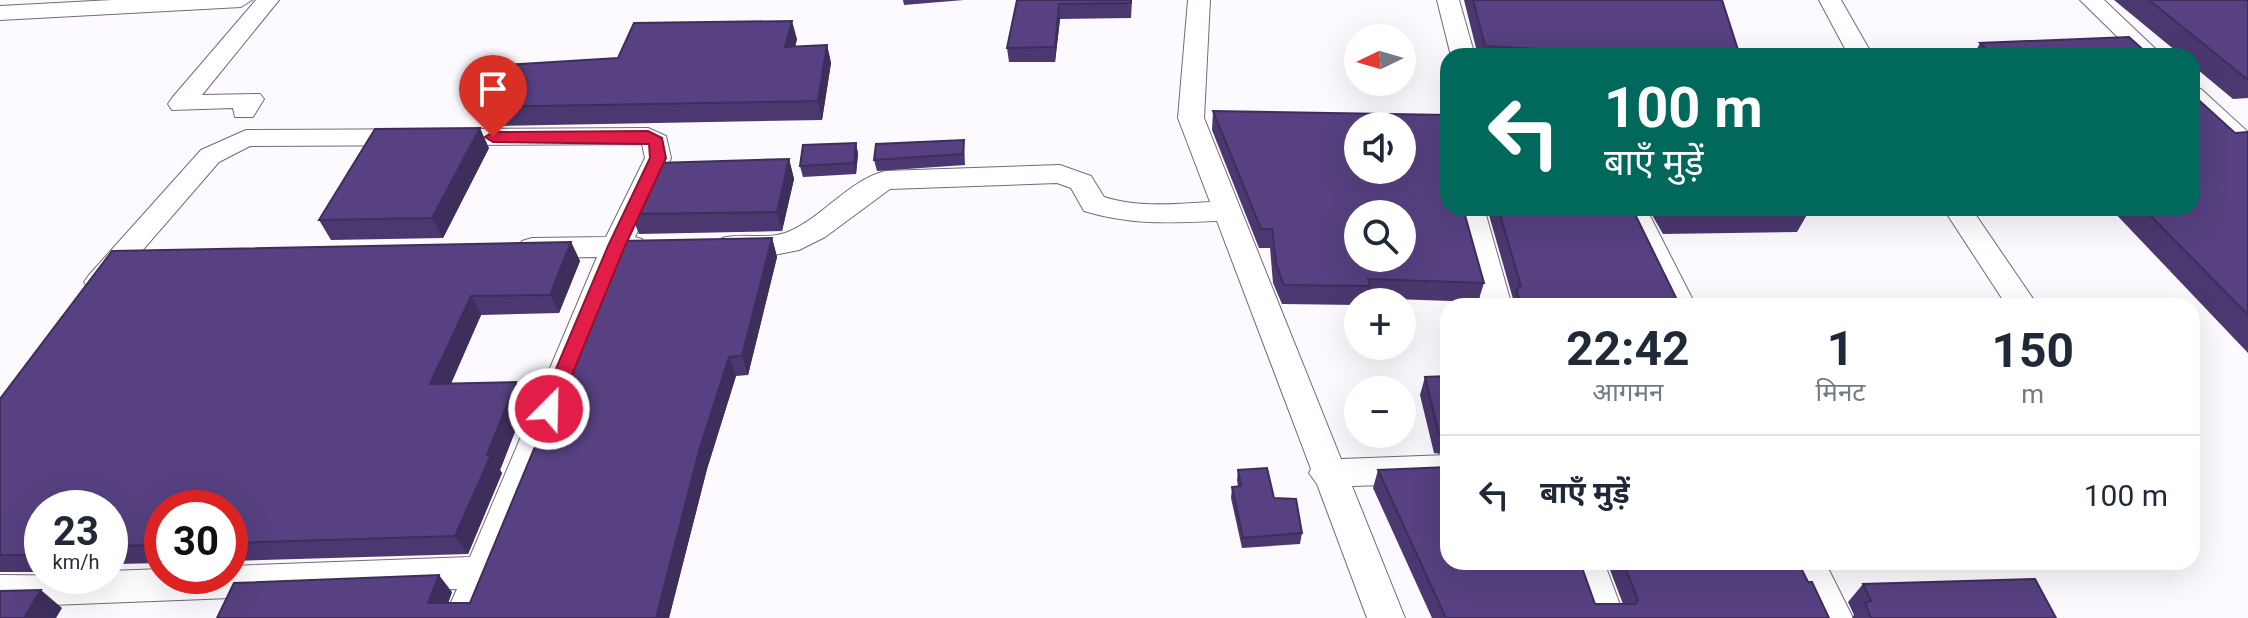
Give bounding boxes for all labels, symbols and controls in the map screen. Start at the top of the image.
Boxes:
north arrow [1344,24,1416,96]
map controls [1344,24,1416,448]
pin [459,55,527,137]
icon: arrive [471,67,515,111]
text: 100 m [1604,75,1763,141]
icon: left [1472,80,1576,184]
button: sound [1344,112,1416,184]
text: बाएँ मुड़ें [1604,142,1704,184]
button: search [1344,200,1416,272]
button: + [1344,288,1416,360]
text: 22:42 [1566,320,1690,377]
text: 1 [1827,320,1854,377]
text: 150 [1991,322,2074,379]
position arrow [507,367,591,451]
button: − [1344,376,1416,448]
text: आगमन [1592,377,1663,407]
text: मिनट [1816,377,1865,407]
text: m [2021,379,2044,409]
icon: left [1472,473,1516,517]
text: बाएँ मुड़ें [1540,475,1630,510]
text: 100 m [2084,478,2168,513]
speed limit sign: 30 [144,490,248,594]
text: 23 [53,508,99,555]
text: km/h [53,550,99,574]

